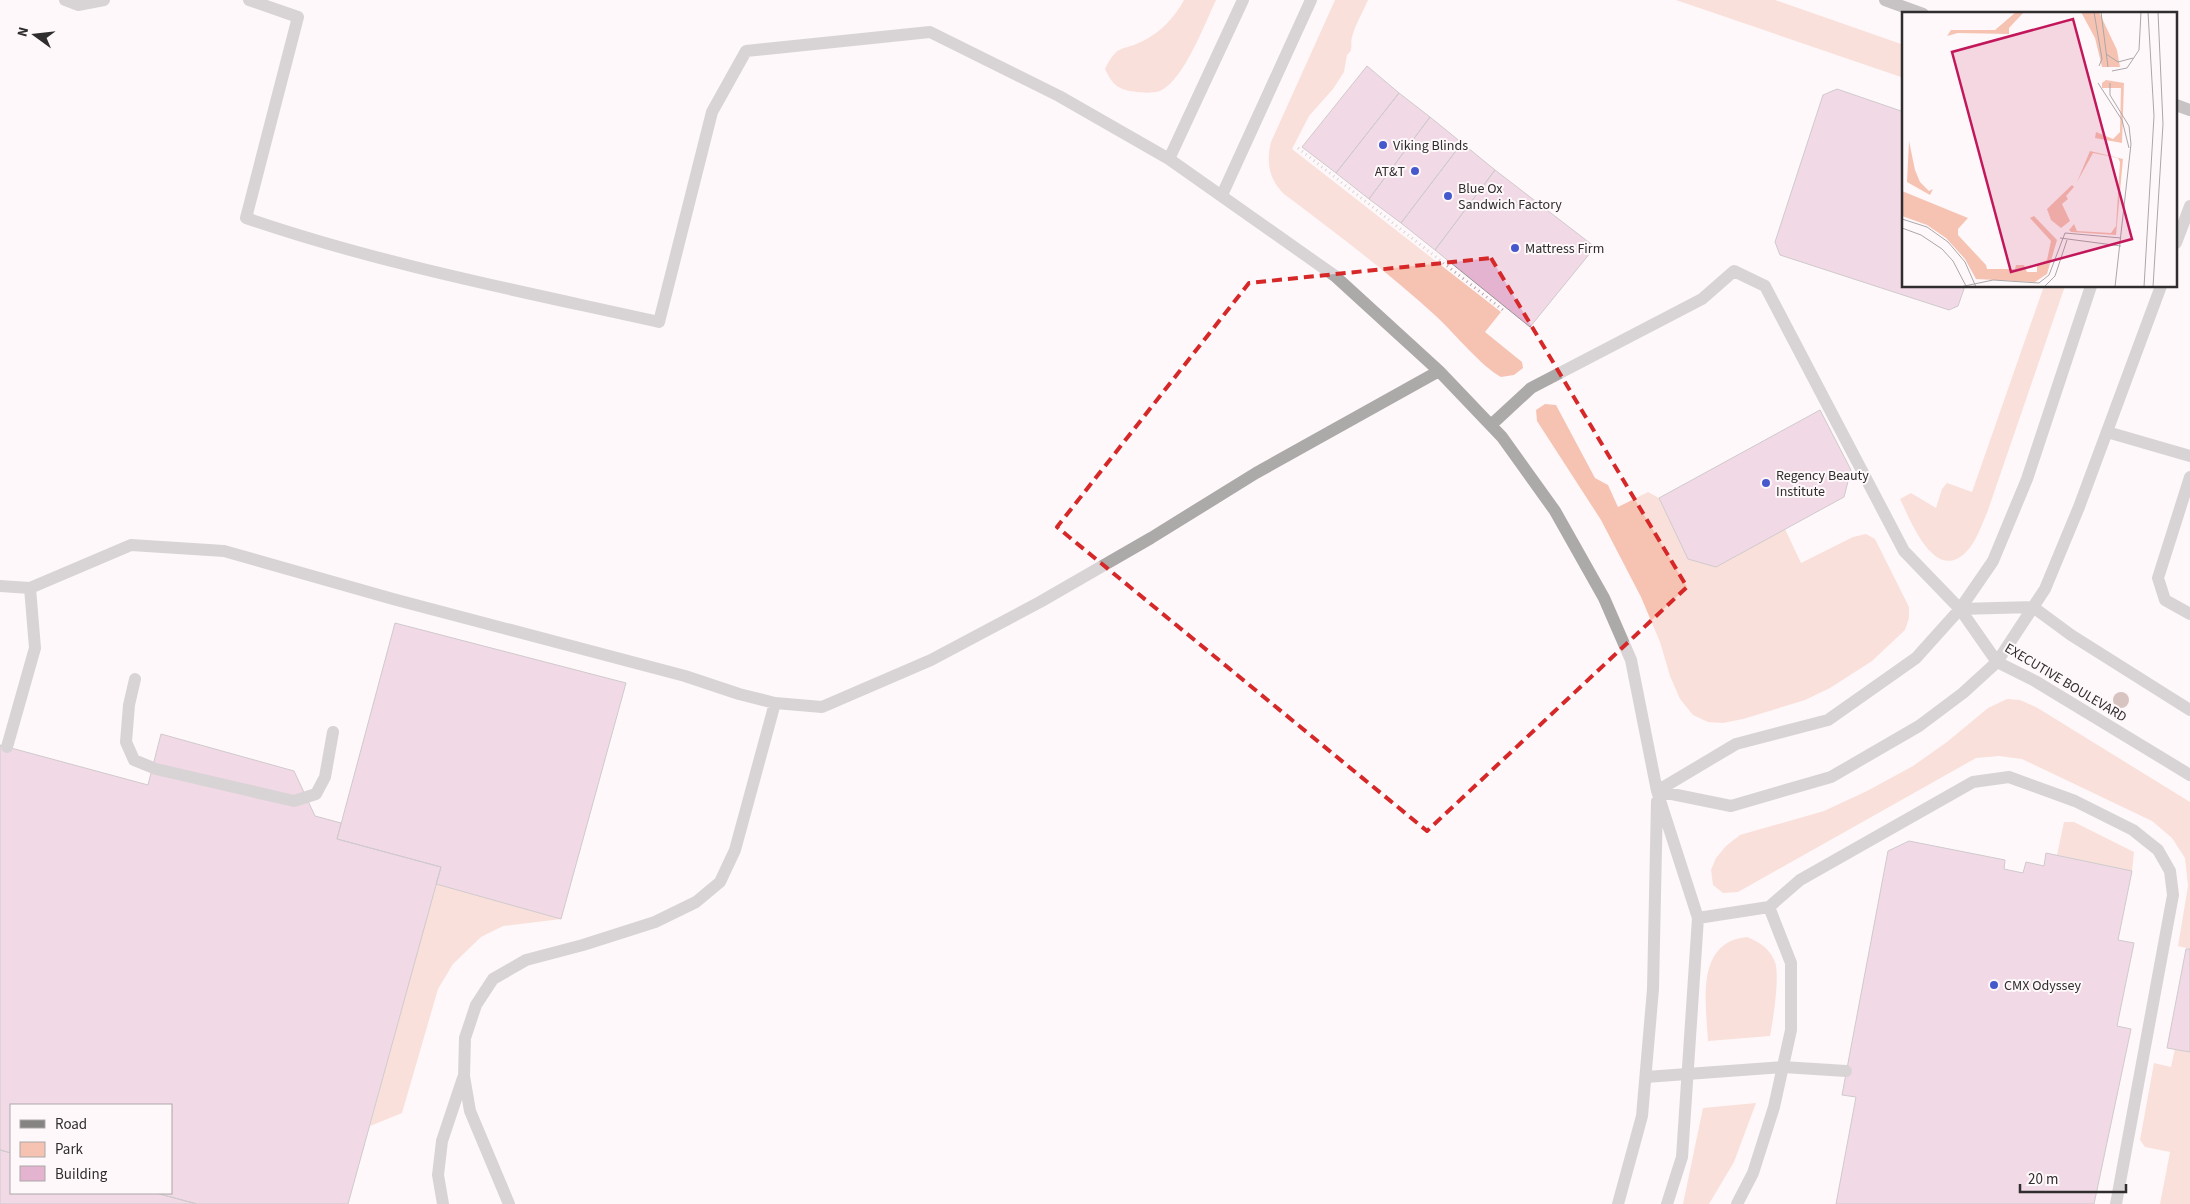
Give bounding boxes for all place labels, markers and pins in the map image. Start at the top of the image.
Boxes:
place label: Viking Blinds [1393,136,1468,156]
marker: Viking Blinds [1377,139,1389,151]
place label: AT&T [1375,162,1405,182]
marker: AT&T [1409,165,1421,177]
place label: Blue Ox Sandwich Factory [1458,179,1562,215]
marker: Blue Ox Sandwich Factory [1442,190,1454,202]
place label: Mattress Firm [1525,239,1604,259]
marker: Mattress Firm [1509,242,1521,254]
place label: Regency Beauty Institute [1776,466,1869,502]
marker: Regency Beauty Institute [1760,477,1772,489]
place label: CMX Odyssey [2004,976,2082,996]
marker: CMX Odyssey [1988,979,2000,991]

